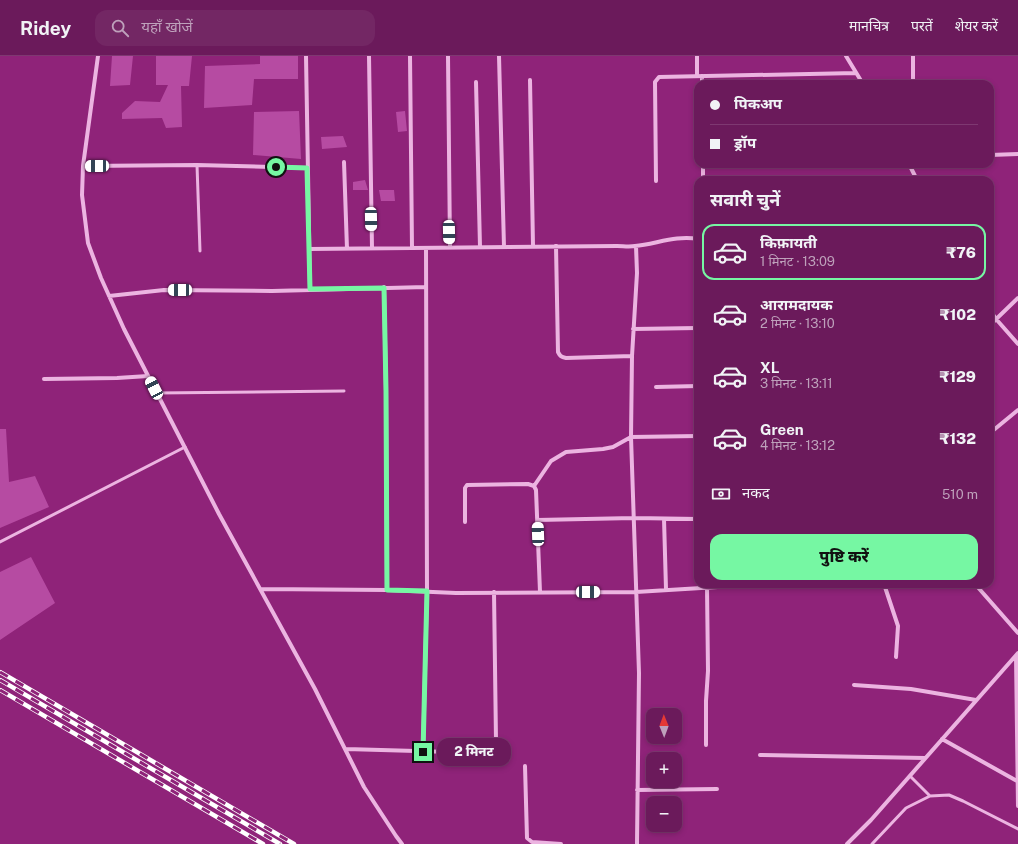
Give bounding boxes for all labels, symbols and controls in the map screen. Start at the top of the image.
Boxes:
search box [95,10,375,46]
text: Ridey [20,17,71,39]
icon: search [109,17,131,39]
text: यहाँ खोजें [141,18,193,35]
text: मानचित्र [849,18,889,34]
text: परतें [911,18,933,34]
text: शेयर करें [955,18,998,34]
text: पिकअप [734,95,782,112]
text: ड्रॉप [734,134,756,151]
route start [267,158,285,176]
car [85,160,109,172]
text: सवारी चुनें [710,189,780,210]
car [365,207,377,231]
car [443,220,455,244]
icon: car [712,234,748,270]
text: किफ़ायती [760,234,817,251]
text: ₹76 [946,244,976,261]
text: 1 मिनट · 13:09 [760,254,835,269]
car [168,284,192,296]
icon: car [712,296,748,332]
text: आरामदायक [760,296,833,313]
text: ₹102 [940,306,976,323]
text: 2 मिनट · 13:10 [760,316,835,331]
icon: car [712,358,748,394]
text: XL [760,359,779,376]
text: ₹129 [939,368,976,385]
car [143,375,165,401]
text: 3 मिनट · 13:11 [760,376,832,391]
icon: car [712,420,748,456]
text: Green [760,421,804,438]
text: ₹132 [939,430,976,447]
text: 4 मिनट · 13:12 [760,438,835,453]
icon: cash [710,483,732,505]
text: नकद [742,484,770,501]
text: 510 m [942,487,978,502]
car [532,522,544,546]
button: पुष्टि करें [710,534,978,580]
car [576,586,600,598]
north arrow [646,708,682,744]
map controls [646,708,682,832]
callout: 2 मिनट [437,738,511,766]
route end [414,743,432,761]
text: 2 मिनट [454,744,494,759]
button: + [646,752,682,788]
button: − [646,796,682,832]

